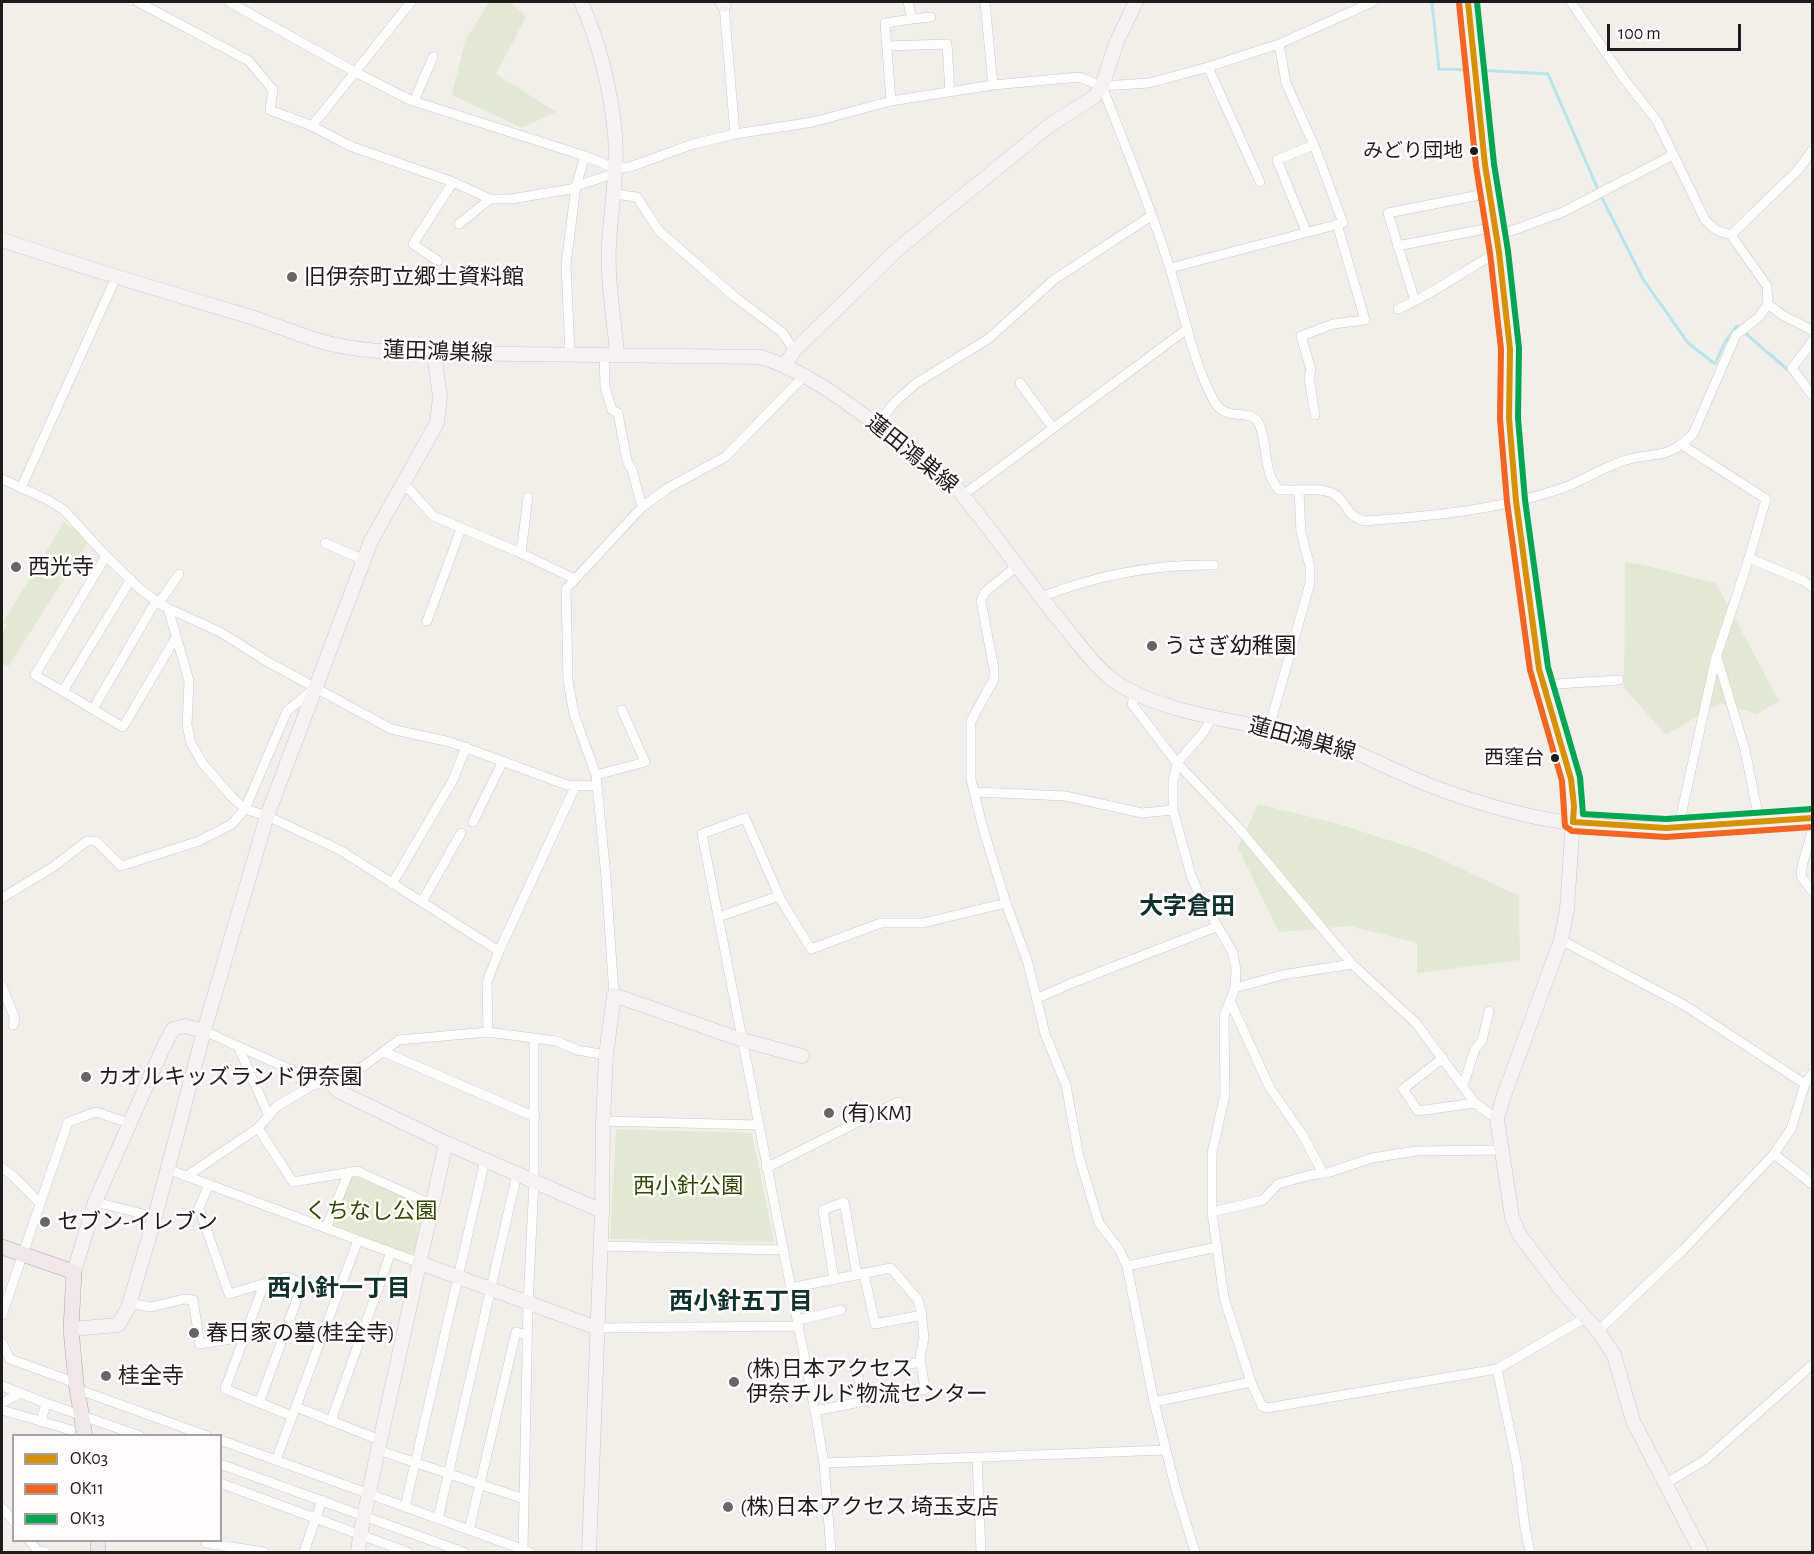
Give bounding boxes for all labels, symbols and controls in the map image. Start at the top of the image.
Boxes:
scale bar [1610,12,1744,50]
text: 100 m [1618,25,1661,43]
place label: みどり団地 [1363,139,1463,163]
marker: みどり団地 [1468,145,1480,157]
place label: 旧伊奈町立郷土資料館 [304,264,524,290]
marker: 旧伊奈町立郷土資料館 [285,270,299,284]
street label: 蓮田鴻巣線 [383,337,493,367]
street label: 蓮田鴻巣線 [861,409,963,499]
place label: 西光寺 [28,554,94,580]
marker: 西光寺 [9,560,23,574]
place label: うさぎ幼稚園 [1164,633,1296,659]
marker: うさぎ幼稚園 [1145,639,1159,653]
street label: 蓮田鴻巣線 [1245,712,1359,766]
place label: 西窪台 [1484,746,1544,770]
marker: 西窪台 [1549,752,1561,764]
district label: 大字倉田 [1139,893,1235,921]
place label: カオルキッズランド伊奈園 [98,1064,362,1090]
marker: カオルキッズランド伊奈園 [79,1070,93,1084]
place label: (有)KMJ [841,1100,912,1126]
marker: (有)KMJ [822,1106,836,1120]
park label: 西小針公園 [633,1173,743,1199]
park label: くちなし公園 [305,1198,437,1224]
place label: セブン-イレブン [57,1209,218,1235]
marker: セブン-イレブン [38,1215,52,1229]
district label: 西小針一丁目 [267,1275,411,1303]
district label: 西小針五丁目 [669,1288,813,1316]
place label: 春日家の墓(桂全寺) [206,1320,395,1346]
marker: 春日家の墓(桂全寺) [187,1326,201,1340]
place label: (株)日本アクセス 伊奈チルド物流センター [746,1356,988,1408]
place label: 桂全寺 [118,1363,184,1389]
marker: 桂全寺 [99,1369,113,1383]
marker: (株)日本アクセス 伊奈チルド物流センター [727,1375,741,1389]
legend [12,1434,222,1542]
text: OK03 [70,1450,108,1468]
text: OK11 [70,1480,104,1498]
place label: (株)日本アクセス 埼玉支店 [740,1494,999,1520]
marker: (株)日本アクセス 埼玉支店 [721,1500,735,1514]
text: OK13 [70,1510,105,1528]

